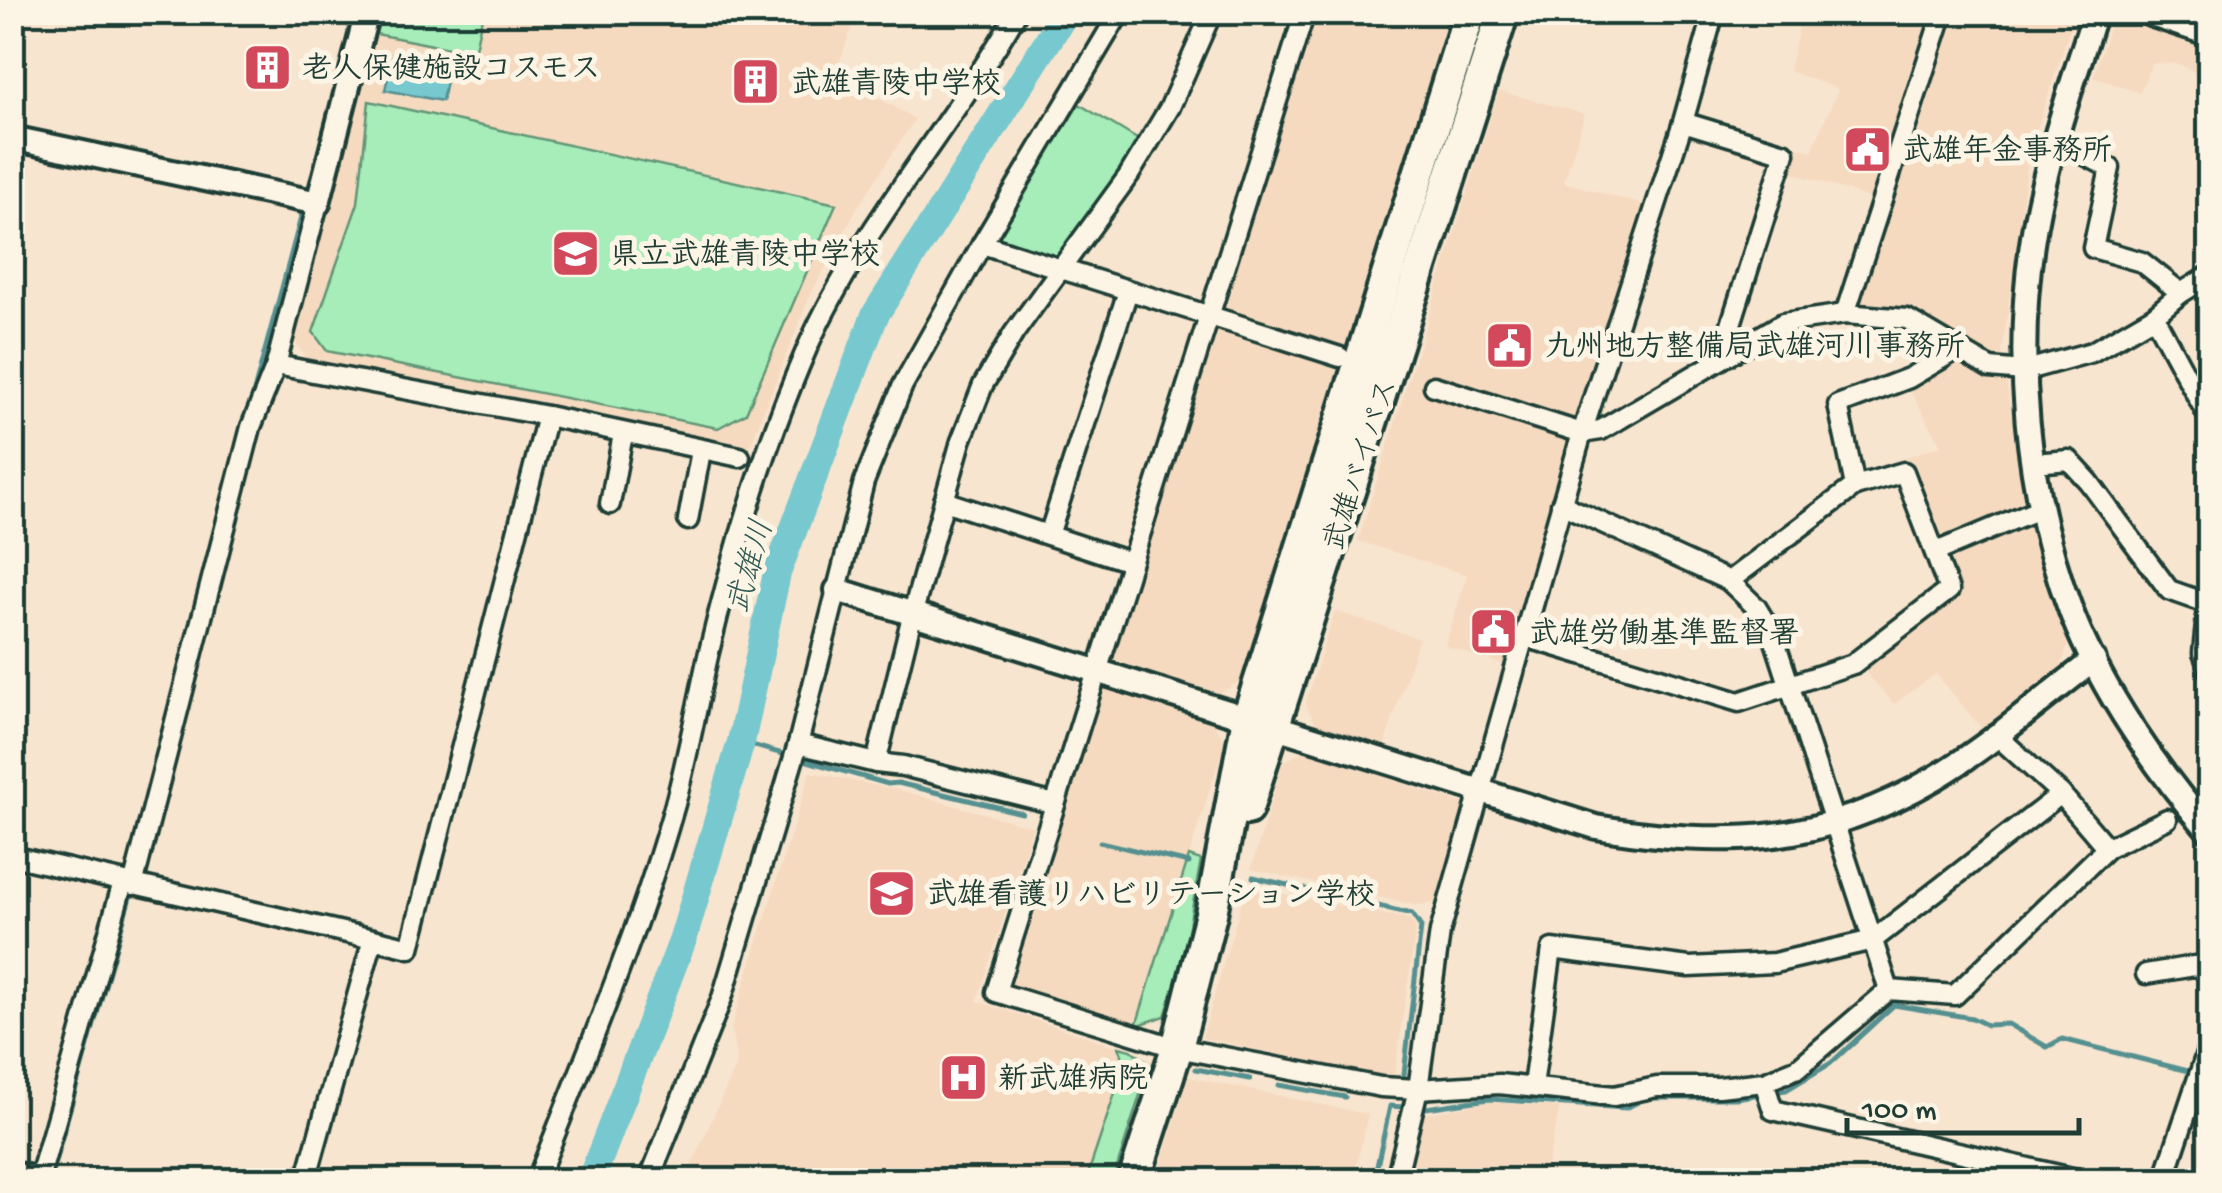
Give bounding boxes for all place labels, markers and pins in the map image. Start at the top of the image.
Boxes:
building icon: 老人保健施設コスモス [241,41,293,93]
place label: 老人保健施設コスモス [302,52,601,89]
building icon: 武雄青陵中学校 [730,56,782,108]
place label: 武雄青陵中学校 [791,66,1001,104]
public building icon: 武雄年金事務所 [1841,123,1893,175]
place label: 武雄年金事務所 [1902,134,2112,171]
school or university icon: 県立武雄青陵中学校 [549,227,601,279]
place label: 県立武雄青陵中学校 [610,237,880,275]
public building icon: 九州地方整備局武雄河川事務所 [1484,319,1536,371]
place label: 九州地方整備局武雄河川事務所 [1545,330,1965,367]
public building icon: 武雄労働基準監督署 [1468,606,1520,658]
place label: 武雄労働基準監督署 [1529,617,1799,654]
school or university icon: 武雄看護リハビリテーション学校 [866,867,918,919]
place label: 武雄看護リハビリテーション学校 [927,878,1375,915]
hospital icon: 新武雄病院 [937,1051,989,1103]
place label: 新武雄病院 [998,1062,1148,1099]

